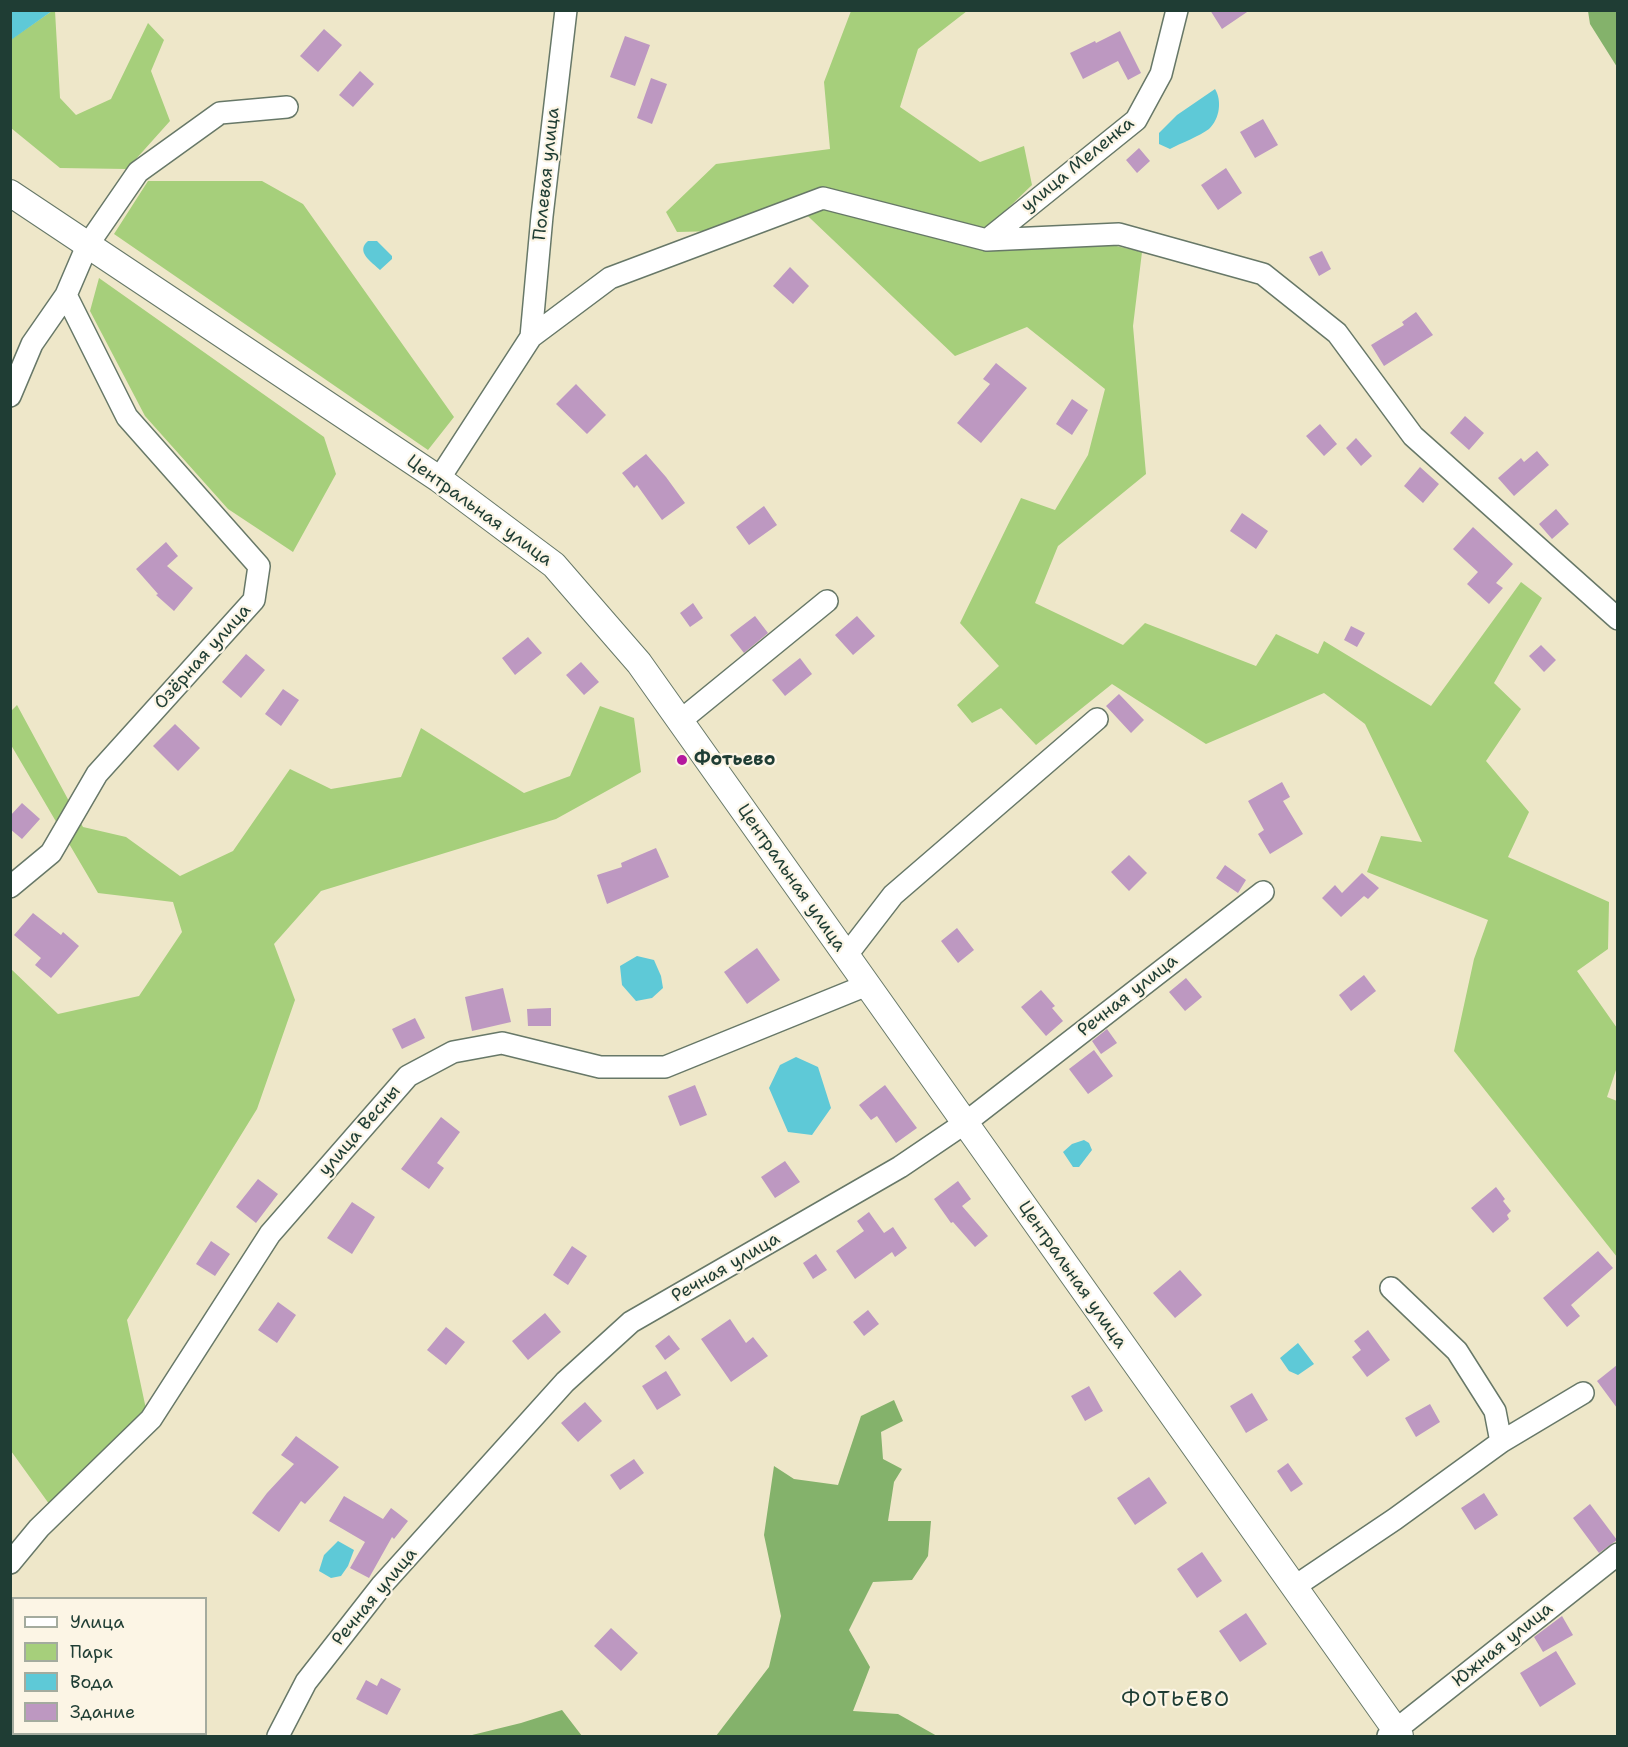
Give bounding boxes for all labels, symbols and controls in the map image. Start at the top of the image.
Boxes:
street label: Полевая улица [529,106,565,242]
street label: улица Меленка [1017,113,1139,217]
street label: Центральная улица [402,451,556,571]
street label: Озёрная улица [150,600,256,714]
place label: Фотьево [694,749,775,771]
marker: Фотьево [675,753,689,767]
street label: Центральная улица [732,800,850,956]
street label: Речная улица [1074,950,1182,1042]
street label: улица Весны [315,1081,405,1181]
street label: Центральная улица [1013,1197,1131,1353]
street label: Речная улица [668,1228,784,1308]
street label: Речная улица [328,1544,422,1650]
legend [12,1597,207,1735]
street label: Южная улица [1449,1598,1557,1692]
text: Улица [70,1610,124,1634]
text: Парк [70,1640,113,1664]
text: Вода [70,1670,113,1694]
district label: ФОТЬЕВО [1121,1688,1231,1714]
text: Здание [70,1700,135,1724]

